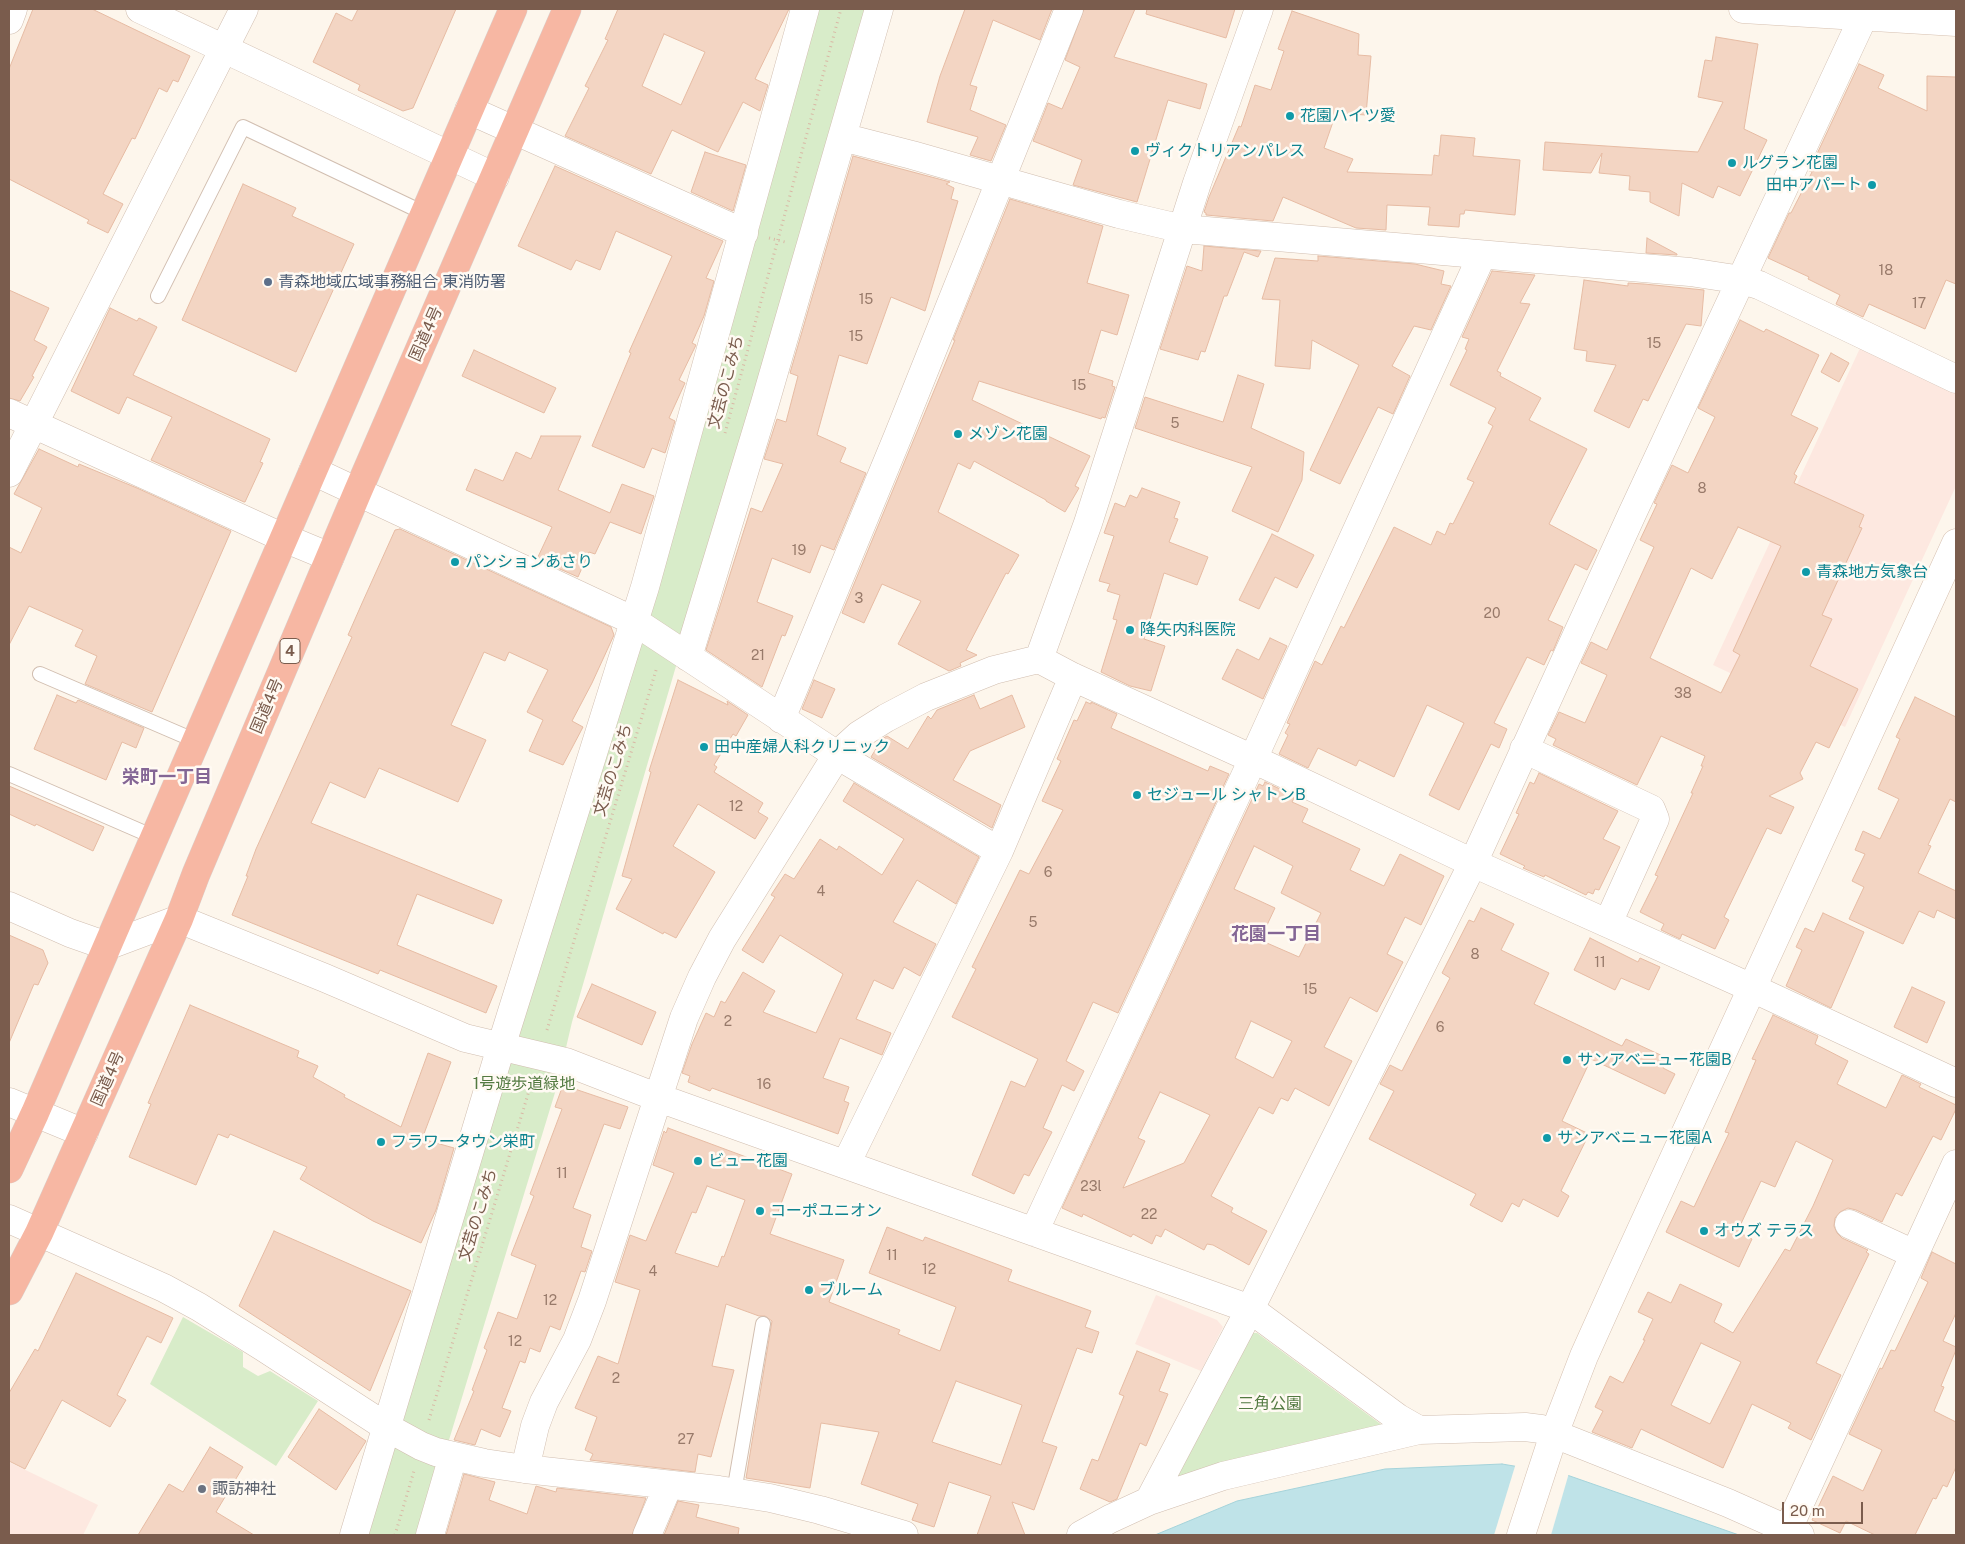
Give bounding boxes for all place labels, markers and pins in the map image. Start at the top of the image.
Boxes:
place label: 花園ハイツ愛 [1300,106,1396,126]
marker: 花園ハイツ愛 [1284,110,1296,122]
place label: ヴィクトリアンパレス [1145,141,1305,161]
marker: ヴィクトリアンパレス [1129,145,1141,157]
place label: ルグラン花園 [1742,153,1838,173]
marker: ルグラン花園 [1726,157,1738,169]
place label: 田中アパート [1766,175,1862,195]
marker: 田中アパート [1866,179,1878,191]
place label: 青森地域広域事務組合 東消防署 [278,272,506,292]
marker: 青森地域広域事務組合 東消防署 [262,276,274,288]
place label: メゾン花園 [968,424,1048,444]
marker: メゾン花園 [952,428,964,440]
place label: パンションあさり [465,552,593,572]
marker: パンションあさり [449,556,461,568]
place label: 青森地方気象台 [1816,562,1928,582]
marker: 青森地方気象台 [1800,566,1812,578]
place label: 降矢内科医院 [1140,620,1236,640]
marker: 降矢内科医院 [1124,624,1136,636]
place label: 田中産婦人科クリニック [714,737,890,757]
marker: 田中産婦人科クリニック [698,741,710,753]
place label: セジュール シャトンB [1147,785,1306,805]
marker: セジュール シャトンB [1131,789,1143,801]
place label: サンアベニュー花園B [1577,1050,1732,1070]
marker: サンアベニュー花園B [1561,1054,1573,1066]
place label: サンアベニュー花園A [1557,1128,1712,1148]
place label: フラワータウン栄町 [391,1132,535,1152]
marker: サンアベニュー花園A [1541,1132,1553,1144]
marker: フラワータウン栄町 [375,1136,387,1148]
place label: ビュー花園 [708,1151,788,1171]
marker: ビュー花園 [692,1155,704,1167]
place label: コーポユニオン [770,1201,882,1221]
marker: コーポユニオン [754,1205,766,1217]
place label: オウズ テラス [1714,1221,1814,1241]
marker: オウズ テラス [1698,1225,1710,1237]
place label: ブルーム [819,1280,883,1300]
marker: ブルーム [803,1284,815,1296]
place label: 諏訪神社 [212,1479,276,1499]
marker: 諏訪神社 [196,1483,208,1495]

